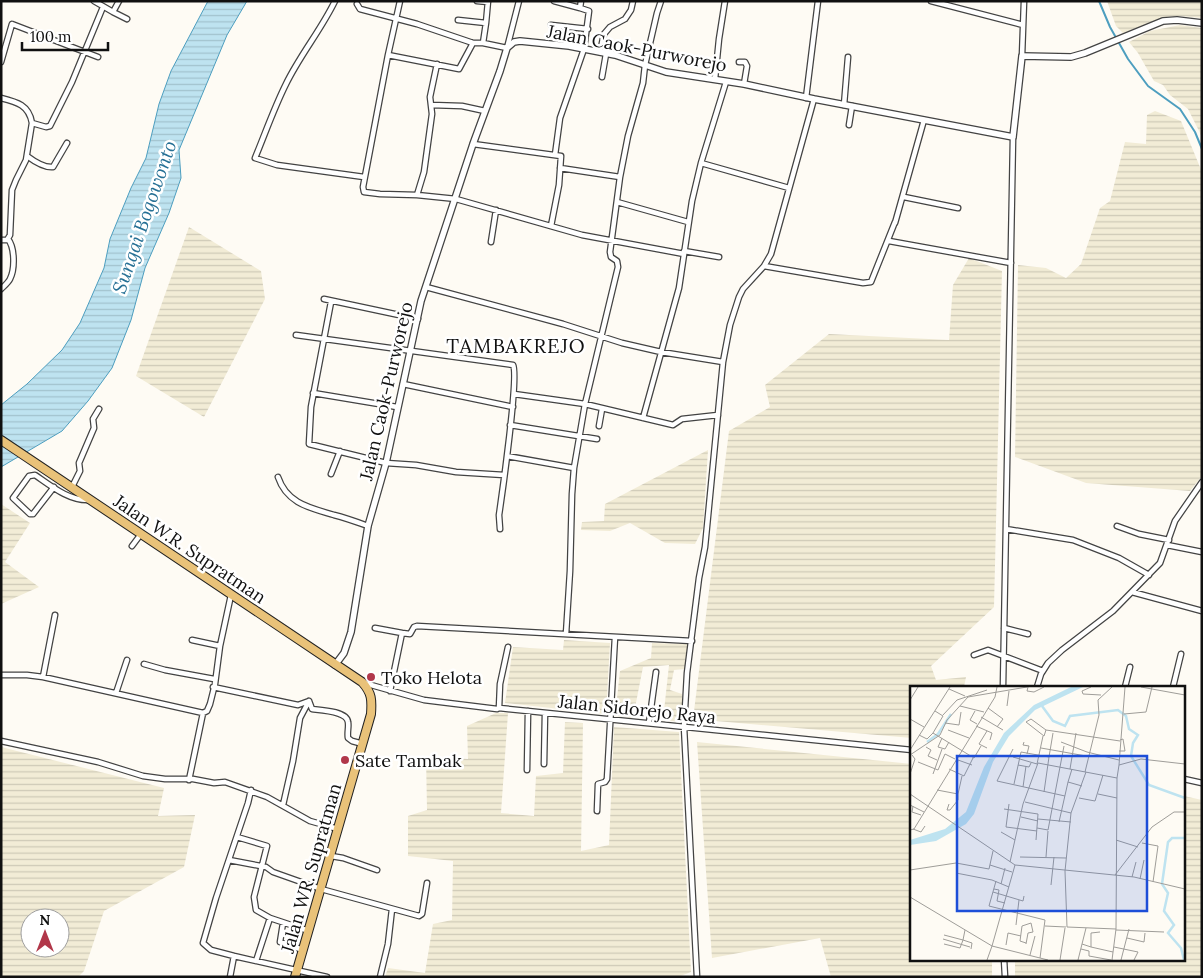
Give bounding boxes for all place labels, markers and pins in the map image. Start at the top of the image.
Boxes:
place label: Toko Helota [381,666,482,689]
marker: Toko Helota [365,671,377,683]
place label: Sate Tambak [355,749,462,772]
marker: Sate Tambak [339,754,351,766]

